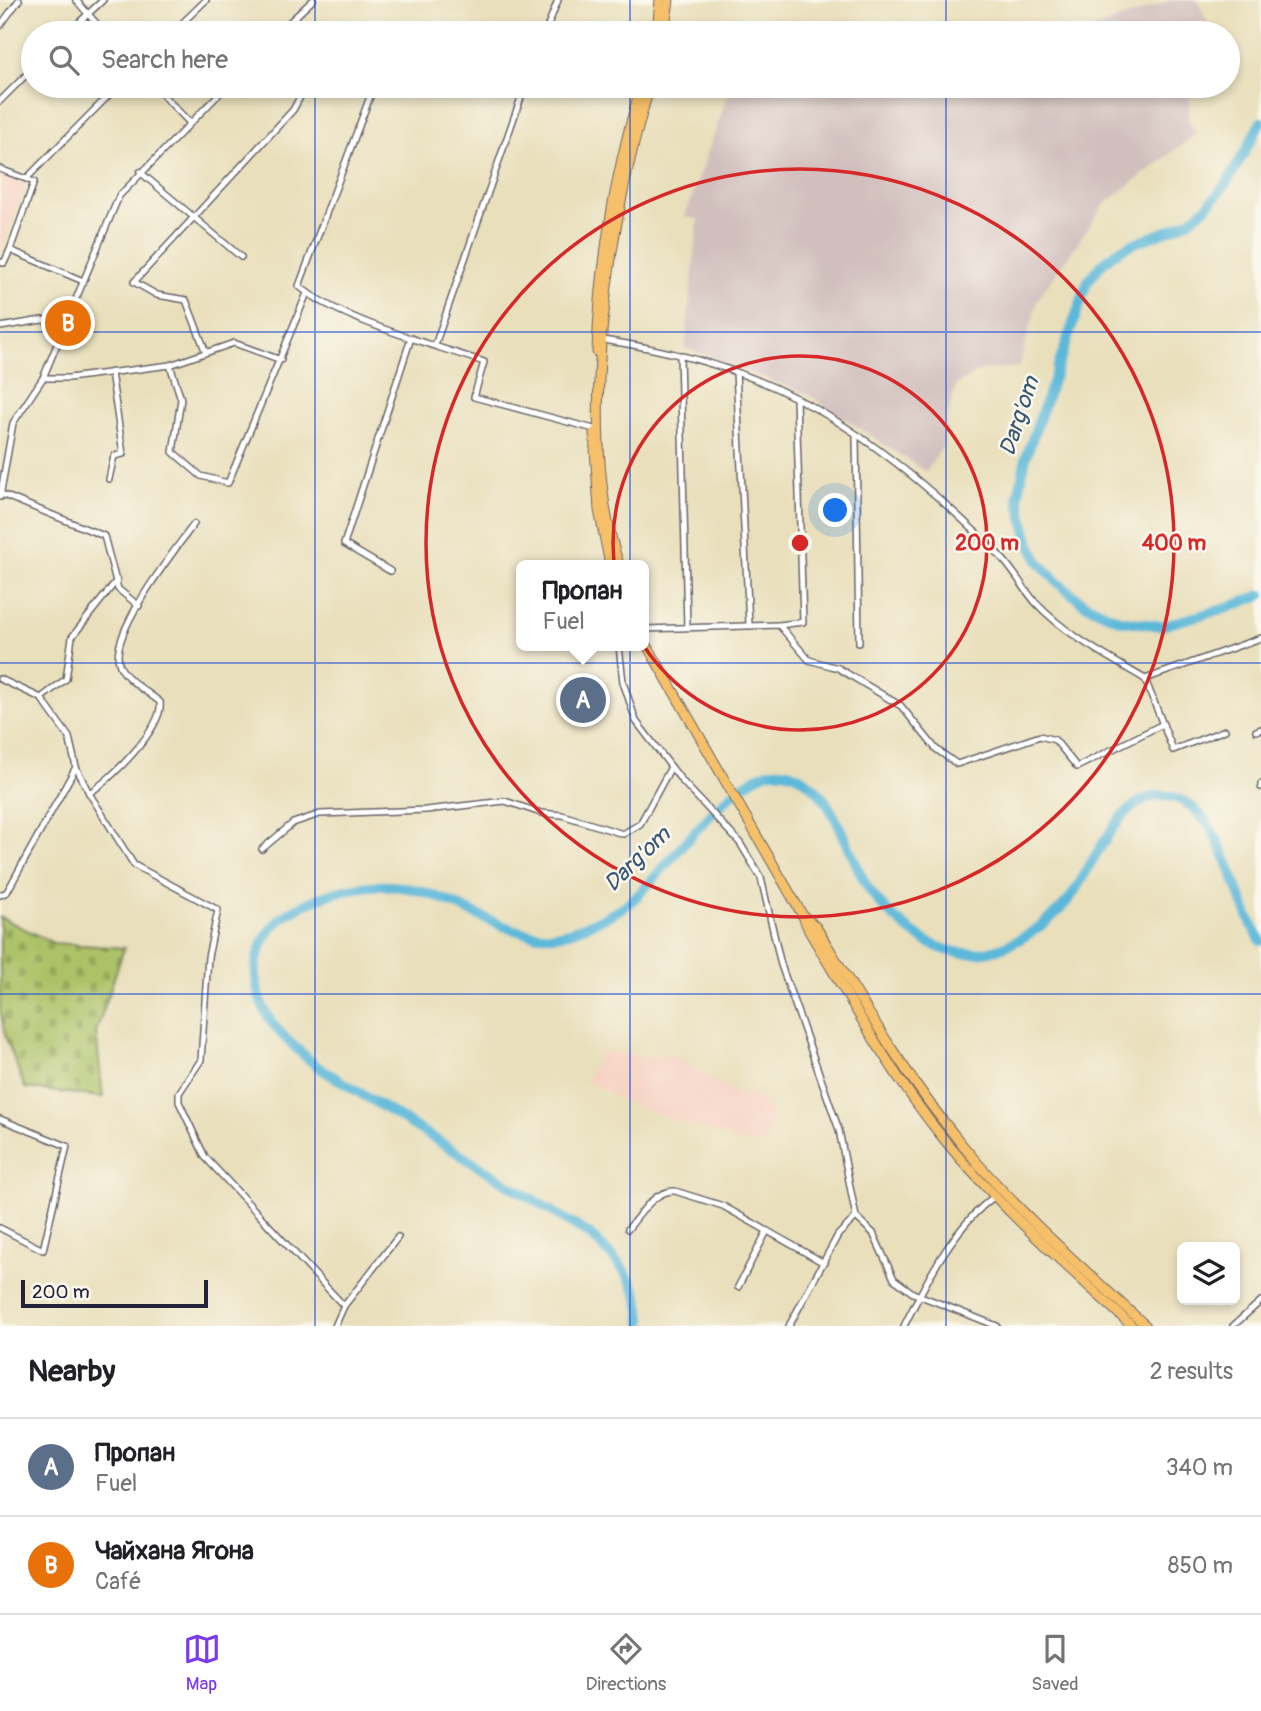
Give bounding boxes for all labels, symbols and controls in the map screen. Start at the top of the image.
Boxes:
search box [21,21,1240,98]
icon: search [45,41,83,79]
text: Search here [101,44,228,76]
pin: B [45,297,91,349]
water label: Darg'om [993,371,1046,459]
your location [818,493,852,527]
text: 200 m [955,530,1019,557]
text: 400 m [1142,530,1206,557]
centre of rings [788,531,812,555]
popup [516,560,649,651]
text: Пропан [542,575,623,607]
text: Fuel [542,607,585,636]
pin: A [560,674,606,726]
water label: Darg'om [598,819,678,898]
map controls [1177,1242,1240,1305]
button: layers [1177,1242,1240,1305]
scale bar [21,1277,208,1309]
text: 200 m [32,1280,90,1304]
text: Nearby [28,1353,115,1390]
text: 2 results [1150,1357,1233,1386]
text: Пропан [95,1437,175,1469]
text: A [44,1453,58,1482]
text: 340 m [1166,1453,1233,1482]
text: Fuel [95,1469,137,1498]
text: Чайхана Ягона [95,1535,254,1567]
text: B [44,1551,58,1580]
text: 850 m [1168,1551,1233,1580]
text: Café [95,1567,141,1596]
tab: Map [183,1630,221,1696]
tab: Directions [586,1630,666,1696]
tab: Saved [1031,1630,1078,1696]

